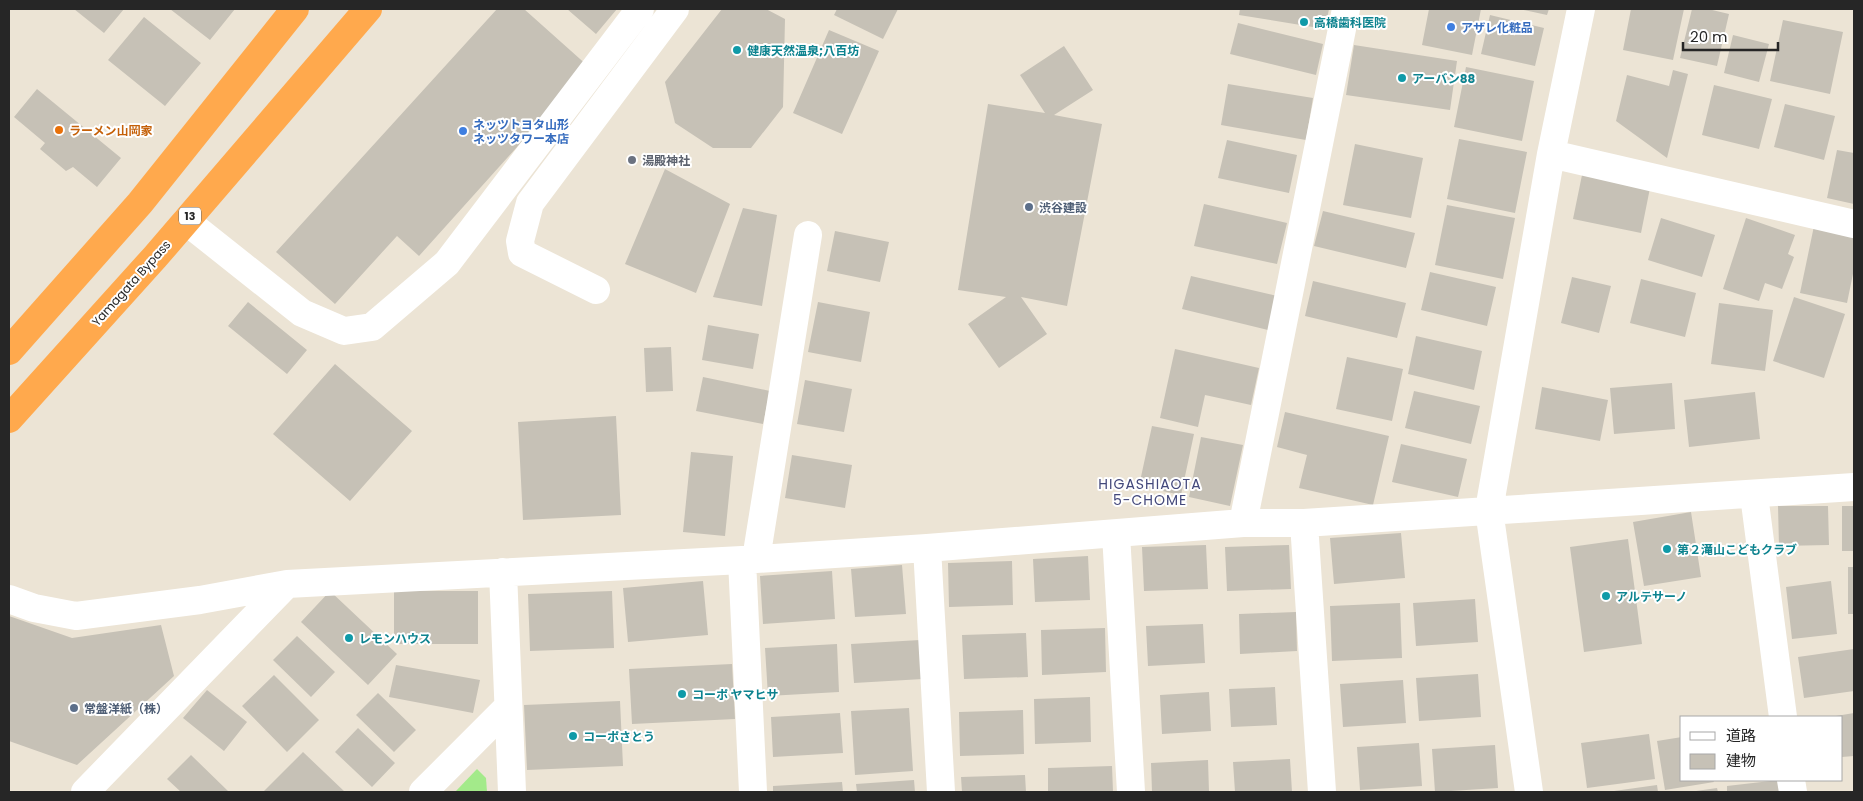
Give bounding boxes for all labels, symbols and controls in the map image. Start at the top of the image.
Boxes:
place label: 高橋歯科医院 [1314,14,1386,31]
marker: 高橋歯科医院 [1298,16,1310,28]
place label: アザレ化粧品 [1461,19,1533,36]
scale bar [1683,20,1778,52]
marker: アザレ化粧品 [1445,21,1457,33]
text: 20 m [1690,26,1728,47]
place label: 健康天然温泉;八百坊 [747,42,859,59]
marker: 健康天然温泉;八百坊 [731,44,743,56]
place label: アーバン88 [1412,70,1476,87]
marker: アーバン88 [1396,72,1408,84]
place label: ネッツトヨタ山形 ネッツタワー本店 [473,116,569,147]
place label: ラーメン山岡家 [69,122,153,139]
marker: ラーメン山岡家 [53,124,65,136]
marker: ネッツトヨタ山形 ネッツタワー本店 [457,125,469,137]
place label: 湯殿神社 [642,152,690,169]
marker: 湯殿神社 [626,154,638,166]
place label: 渋谷建設 [1039,199,1087,216]
marker: 渋谷建設 [1023,201,1035,213]
road number: 13 [179,208,201,225]
street label: Yamagata Bypass [88,236,174,330]
district label: HIGASHIAOTA 5-CHOME [1098,474,1202,510]
place label: 第２滝山こどもクラブ [1677,541,1797,558]
marker: 第２滝山こどもクラブ [1661,543,1673,555]
place label: アルテサーノ [1616,588,1687,605]
marker: アルテサーノ [1600,590,1612,602]
place label: レモンハウス [359,630,431,647]
marker: レモンハウス [343,632,355,644]
place label: コーポ ヤマヒサ [692,686,779,703]
marker: コーポ ヤマヒサ [676,688,688,700]
place label: 常盤洋紙（株） [84,700,168,717]
marker: 常盤洋紙（株） [68,702,80,714]
legend [1680,716,1843,781]
text: 道路 [1726,725,1756,746]
place label: コーポさとう [583,728,655,745]
marker: コーポさとう [567,730,579,742]
text: 建物 [1726,750,1756,771]

